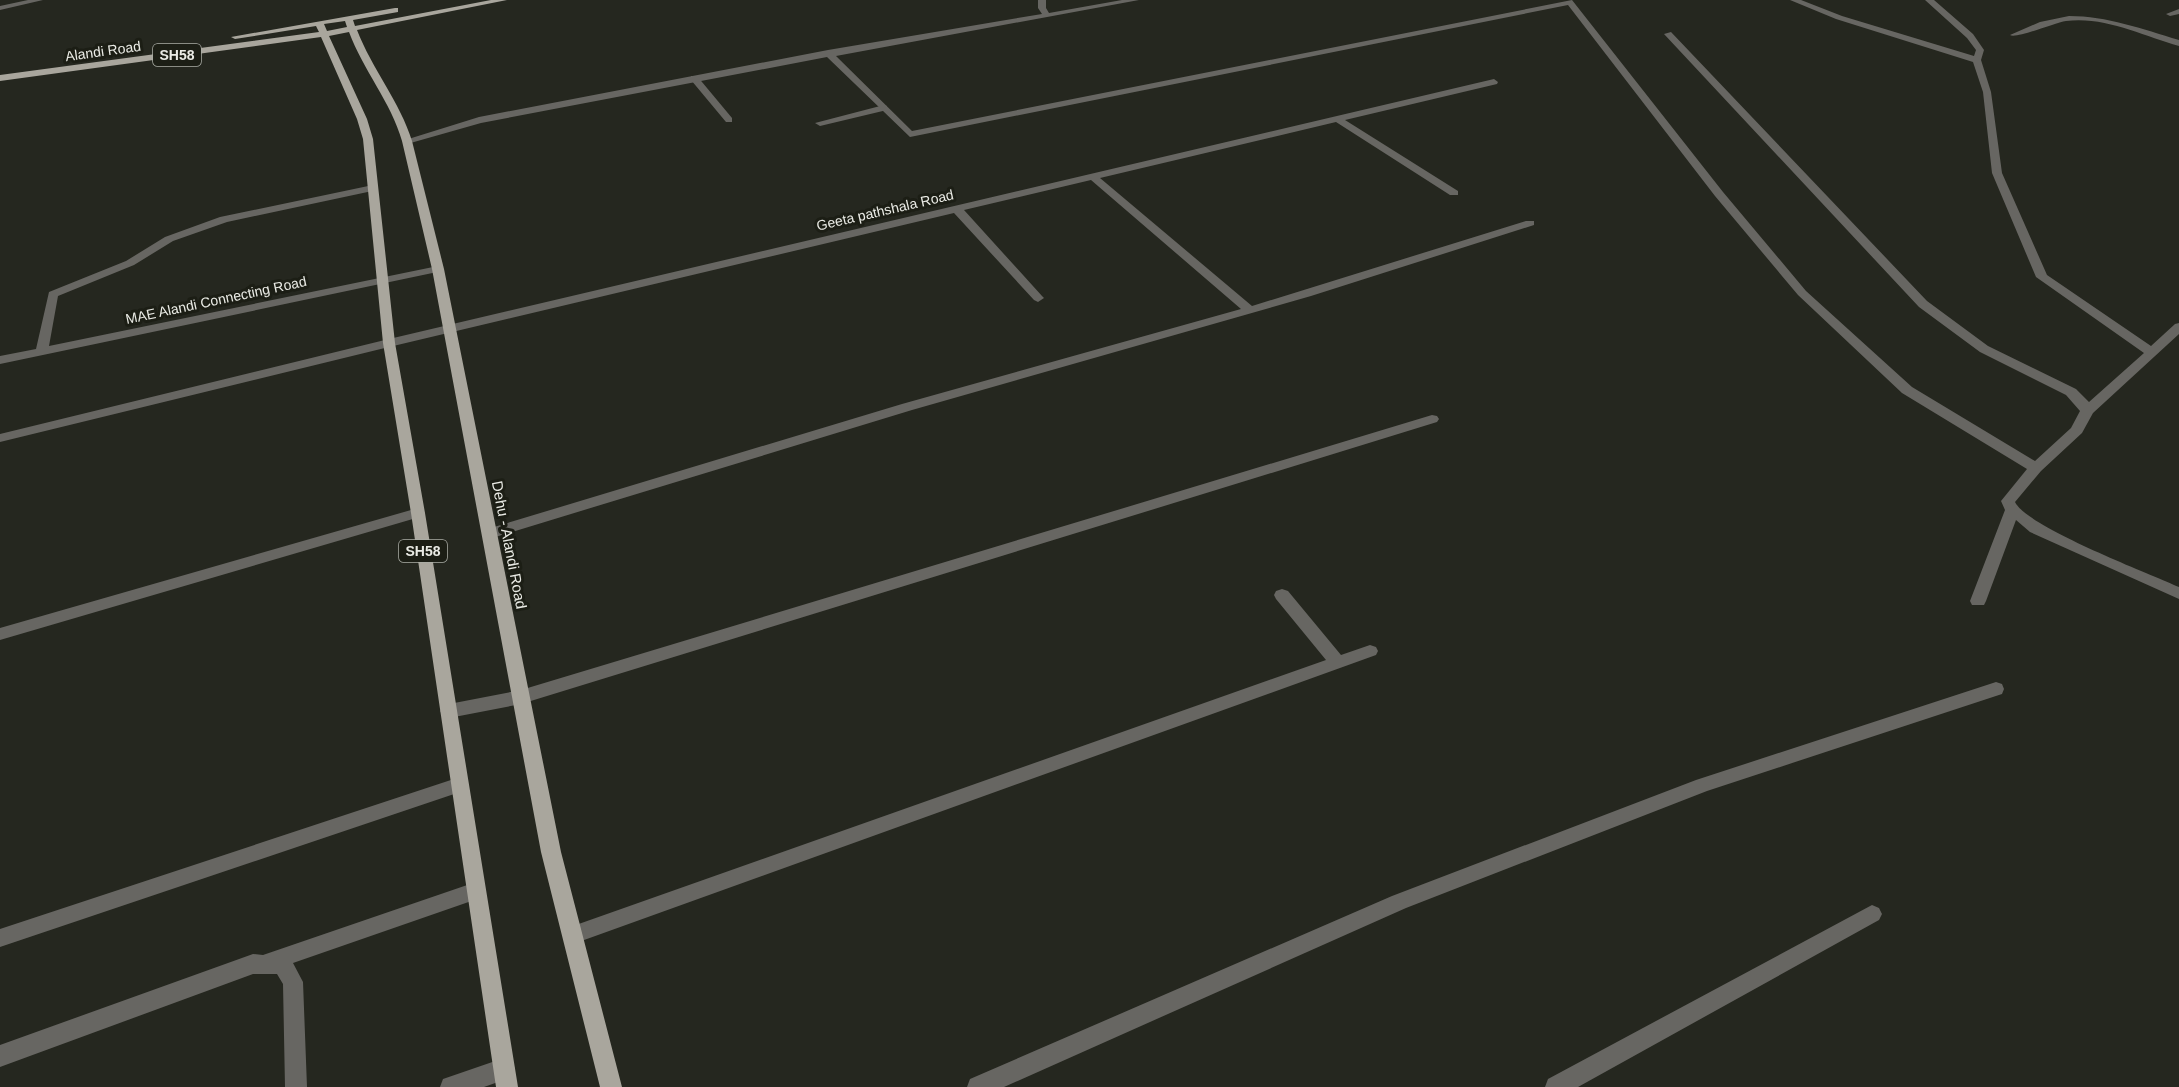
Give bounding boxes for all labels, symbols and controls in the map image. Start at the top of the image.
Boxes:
street label: Alandi Road [64,38,142,64]
road number: SH58 [153,44,201,66]
street label: Geeta pathshala Road [815,186,955,234]
street label: MAE Alandi Connecting Road [124,273,308,327]
street label: Dehu - Alandi Road [489,479,530,610]
road number: SH58 [399,540,447,562]

